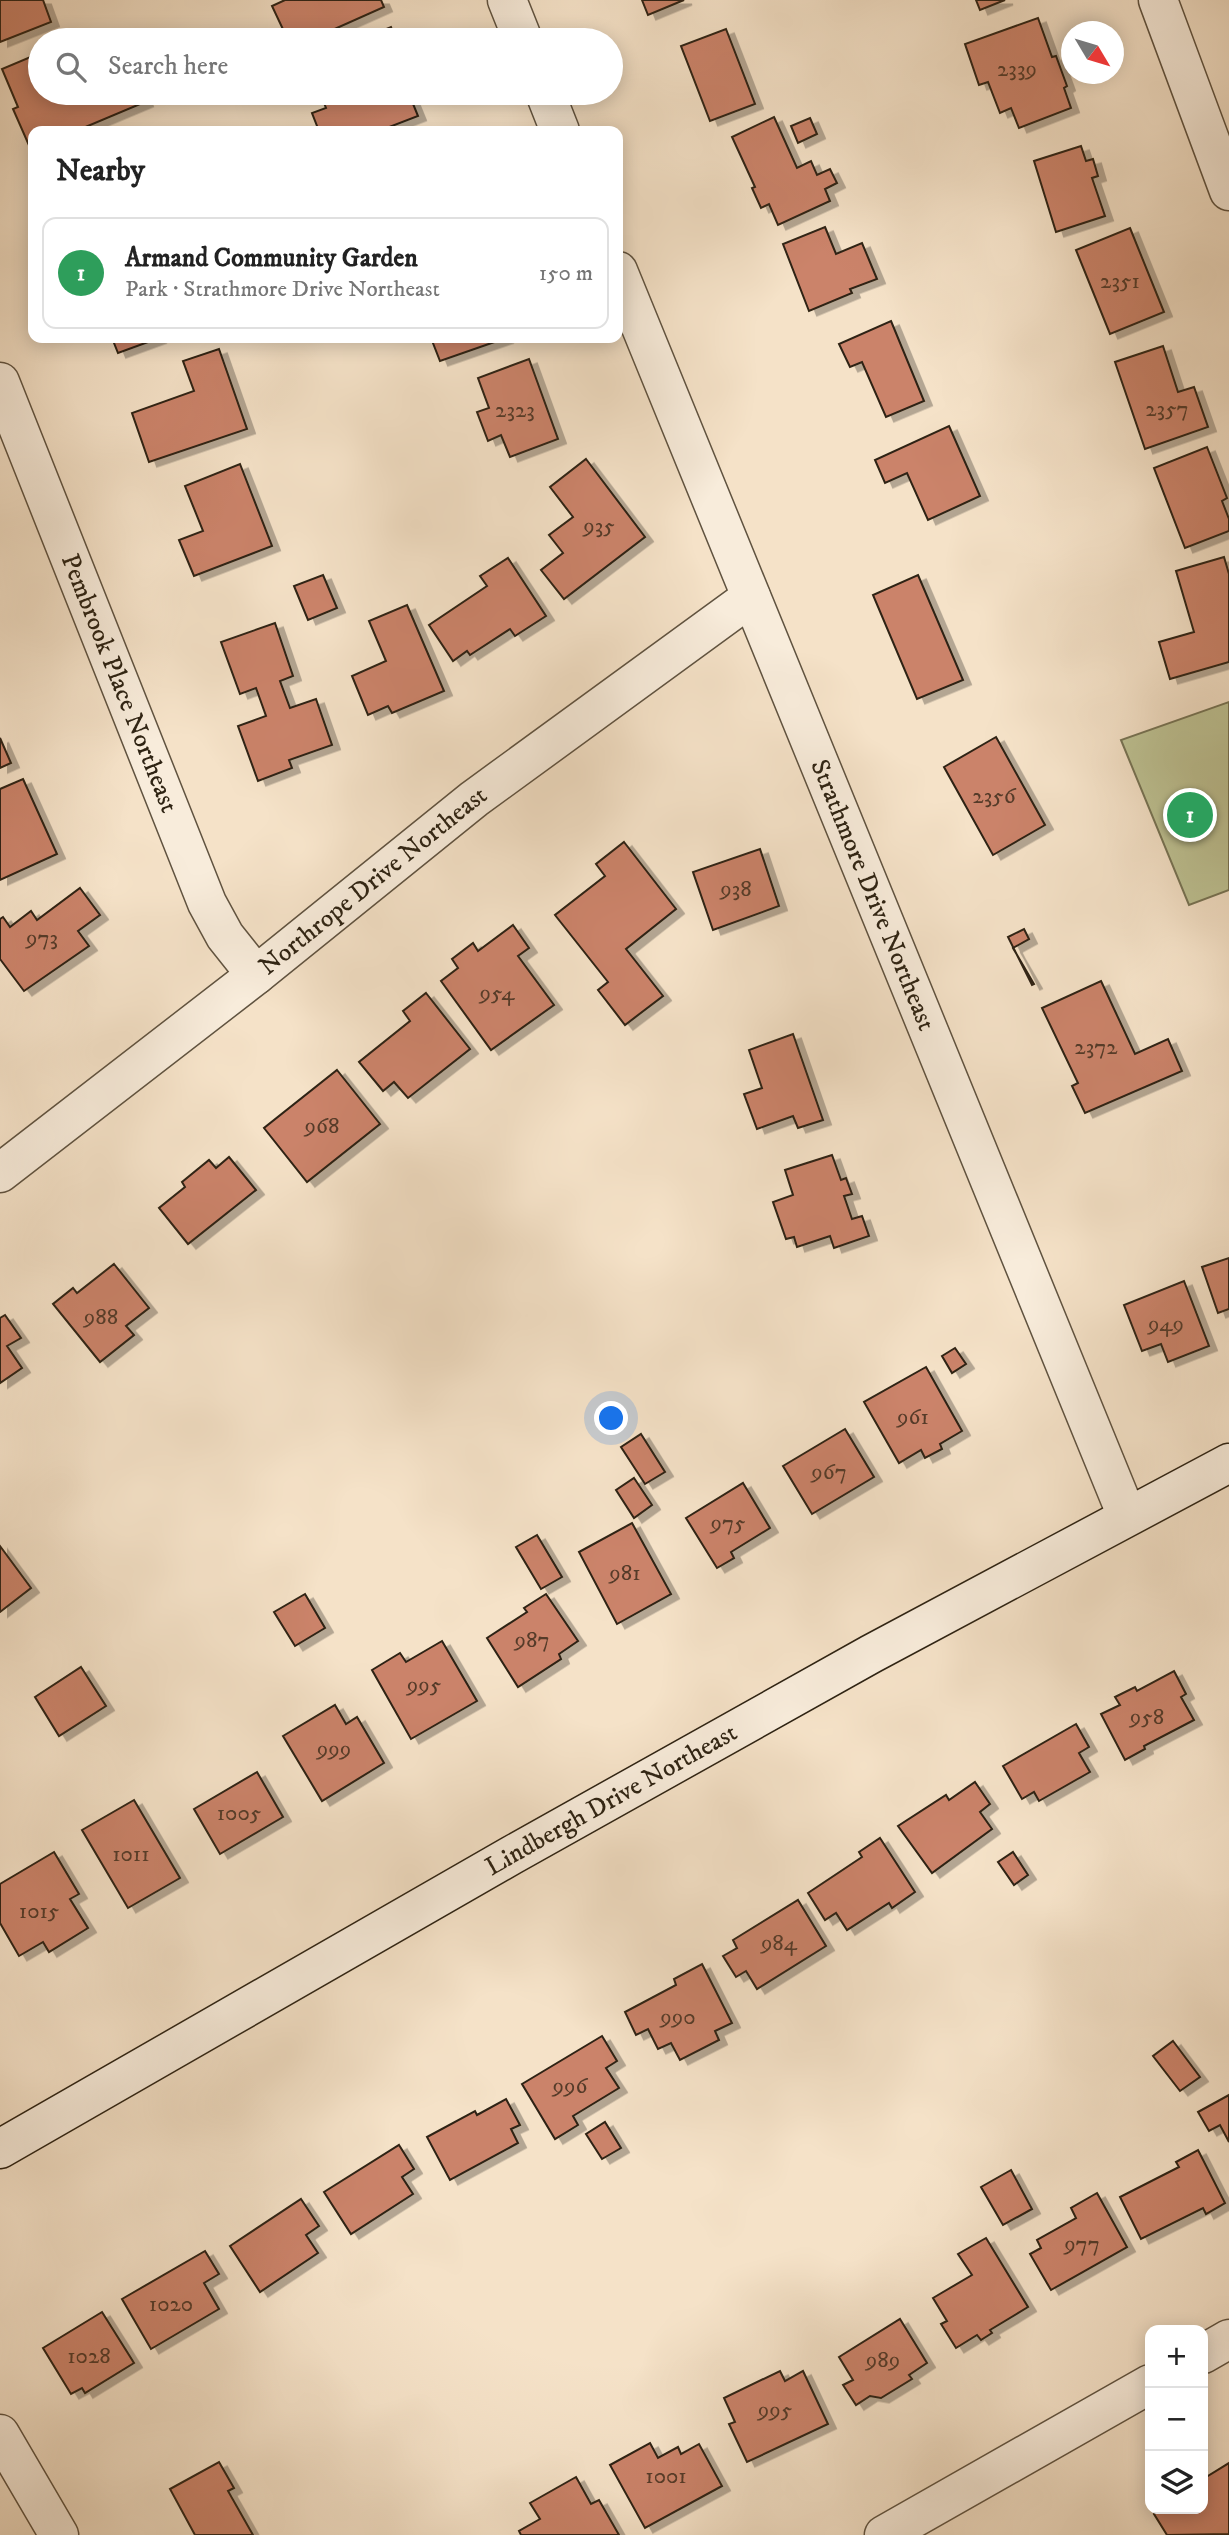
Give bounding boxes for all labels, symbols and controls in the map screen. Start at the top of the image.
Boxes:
north arrow [1061,21,1124,84]
search box [28,28,623,105]
icon: search [52,48,90,86]
text: Search here [108,50,228,83]
house number: 2339 [997,55,1037,84]
text: Nearby [56,153,145,190]
text: Armand Community Garden [125,242,418,275]
text: 1 [77,259,85,288]
text: 150 m [539,259,593,288]
house number: 2351 [1100,267,1140,296]
text: Park · Strathmore Drive Northeast [125,275,440,304]
house number: 2357 [1145,395,1189,424]
house number: 2323 [495,396,535,425]
house number: 935 [582,512,615,541]
street label: Pembrook Place Northeast [53,549,186,817]
street label: Strathmore Drive Northeast [803,754,943,1035]
street label: Northrope Drive Northeast [252,778,494,983]
house number: 2356 [972,782,1017,811]
pin: 1 [1167,789,1213,841]
house number: 938 [719,875,752,904]
house number: 973 [25,924,58,953]
house number: 954 [479,979,515,1008]
house number: 2372 [1074,1033,1118,1062]
house number: 968 [304,1112,339,1141]
house number: 988 [83,1303,118,1332]
house number: 949 [1147,1310,1184,1339]
your location [594,1401,628,1435]
house number: 961 [896,1403,929,1432]
house number: 967 [810,1458,847,1487]
house number: 975 [710,1509,745,1538]
house number: 981 [608,1559,641,1588]
house number: 987 [513,1626,550,1655]
house number: 995 [406,1671,441,1700]
house number: 958 [1129,1703,1164,1732]
street label: Lindbergh Drive Northeast [479,1716,743,1883]
house number: 999 [316,1735,351,1764]
house number: 1005 [217,1799,261,1828]
house number: 1011 [112,1840,150,1869]
house number: 1015 [19,1897,59,1926]
house number: 984 [760,1929,798,1958]
house number: 990 [659,2003,696,2032]
house number: 996 [552,2072,588,2101]
house number: 977 [1063,2230,1100,2259]
house number: 1020 [149,2290,193,2319]
map controls [1145,2325,1208,2514]
button: + [1145,2325,1208,2388]
house number: 1028 [67,2342,111,2371]
house number: 989 [865,2346,900,2375]
button: − [1145,2388,1208,2451]
house number: 995 [757,2396,792,2425]
button: layers [1145,2451,1208,2514]
house number: 1001 [645,2462,687,2491]

